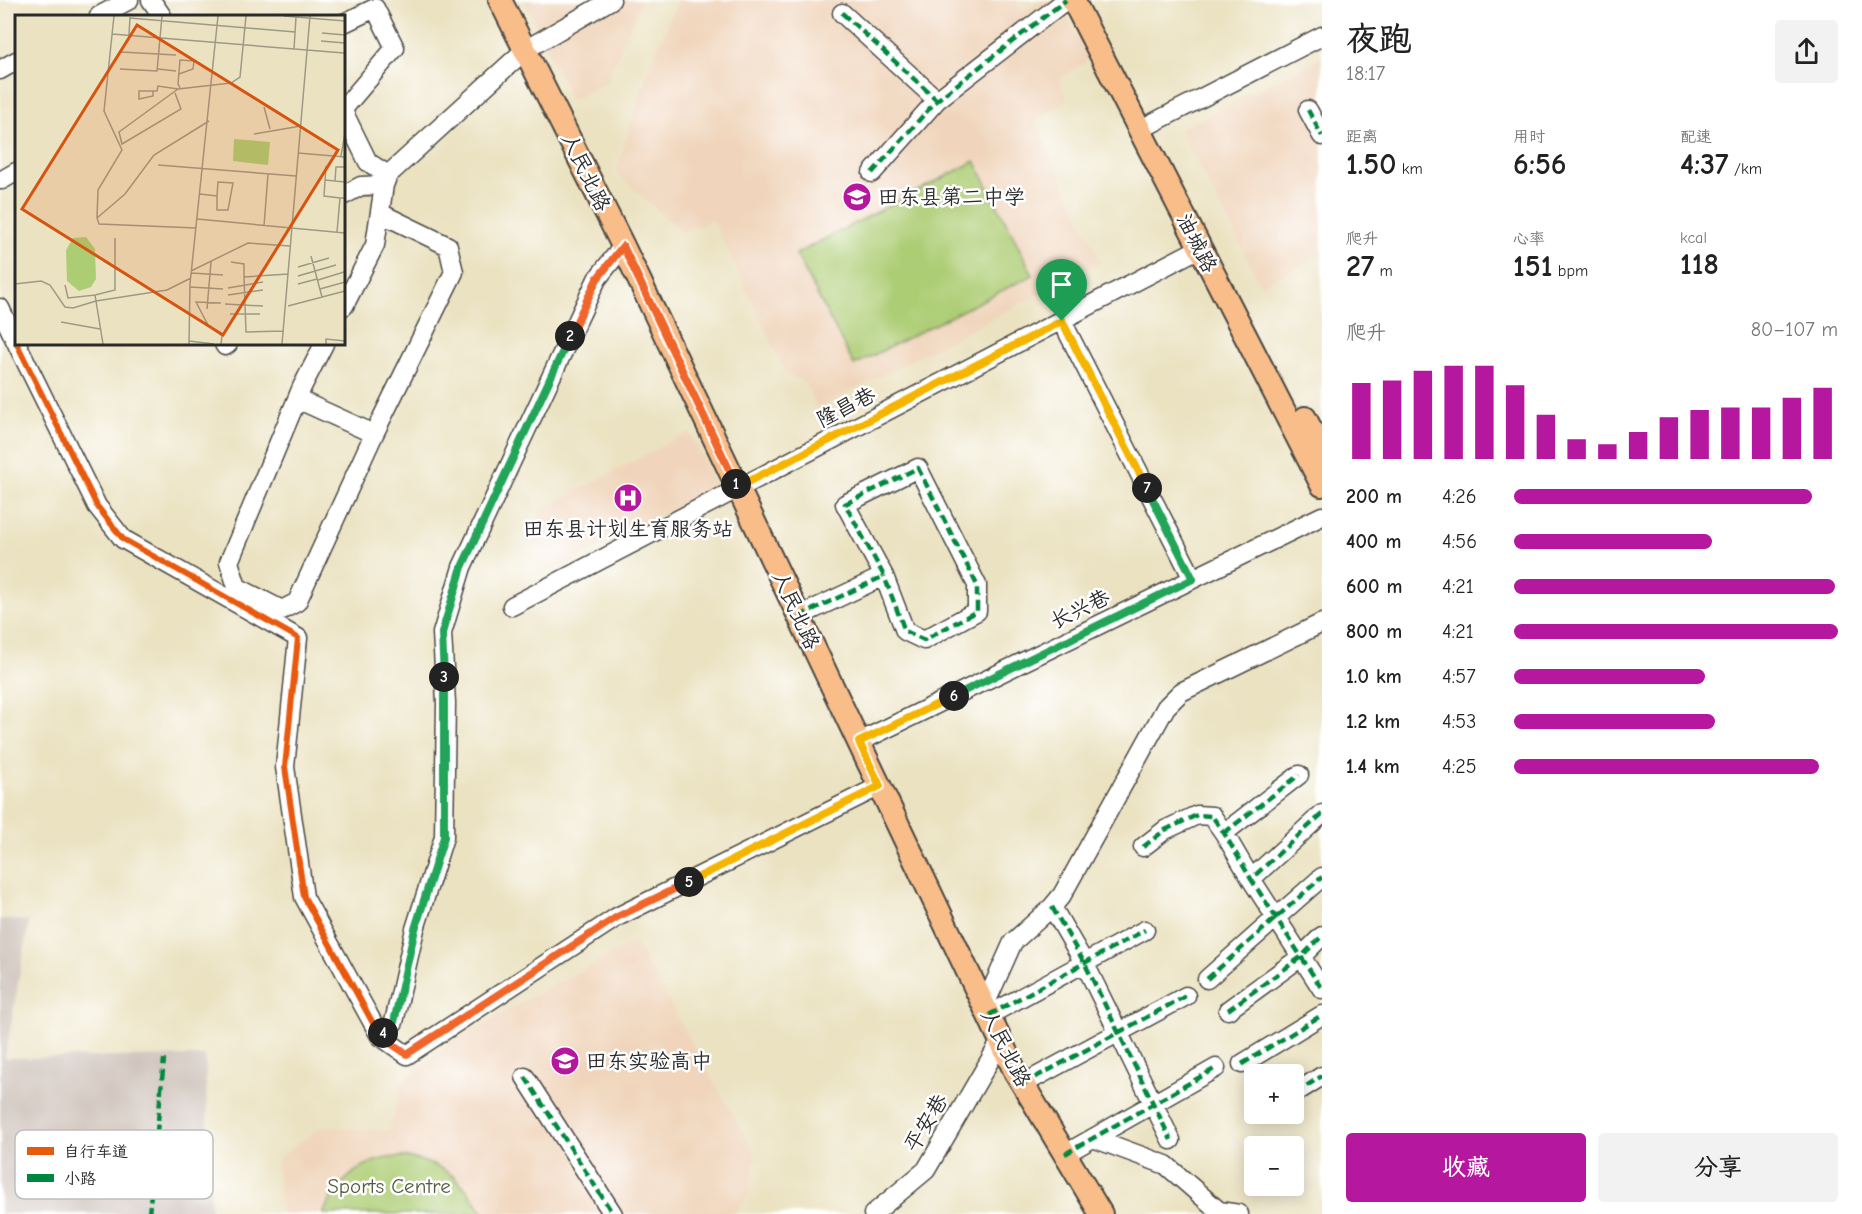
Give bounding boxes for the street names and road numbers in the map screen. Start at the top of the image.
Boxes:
street label: 人民北路 [557,129,615,215]
street label: 油城路 [1172,209,1222,277]
street label: 隆昌巷 [812,382,880,432]
street label: 人民北路 [767,567,825,653]
street label: 长兴巷 [1046,584,1114,634]
street label: 人民北路 [976,1005,1036,1091]
street label: 平安巷 [899,1090,953,1156]

